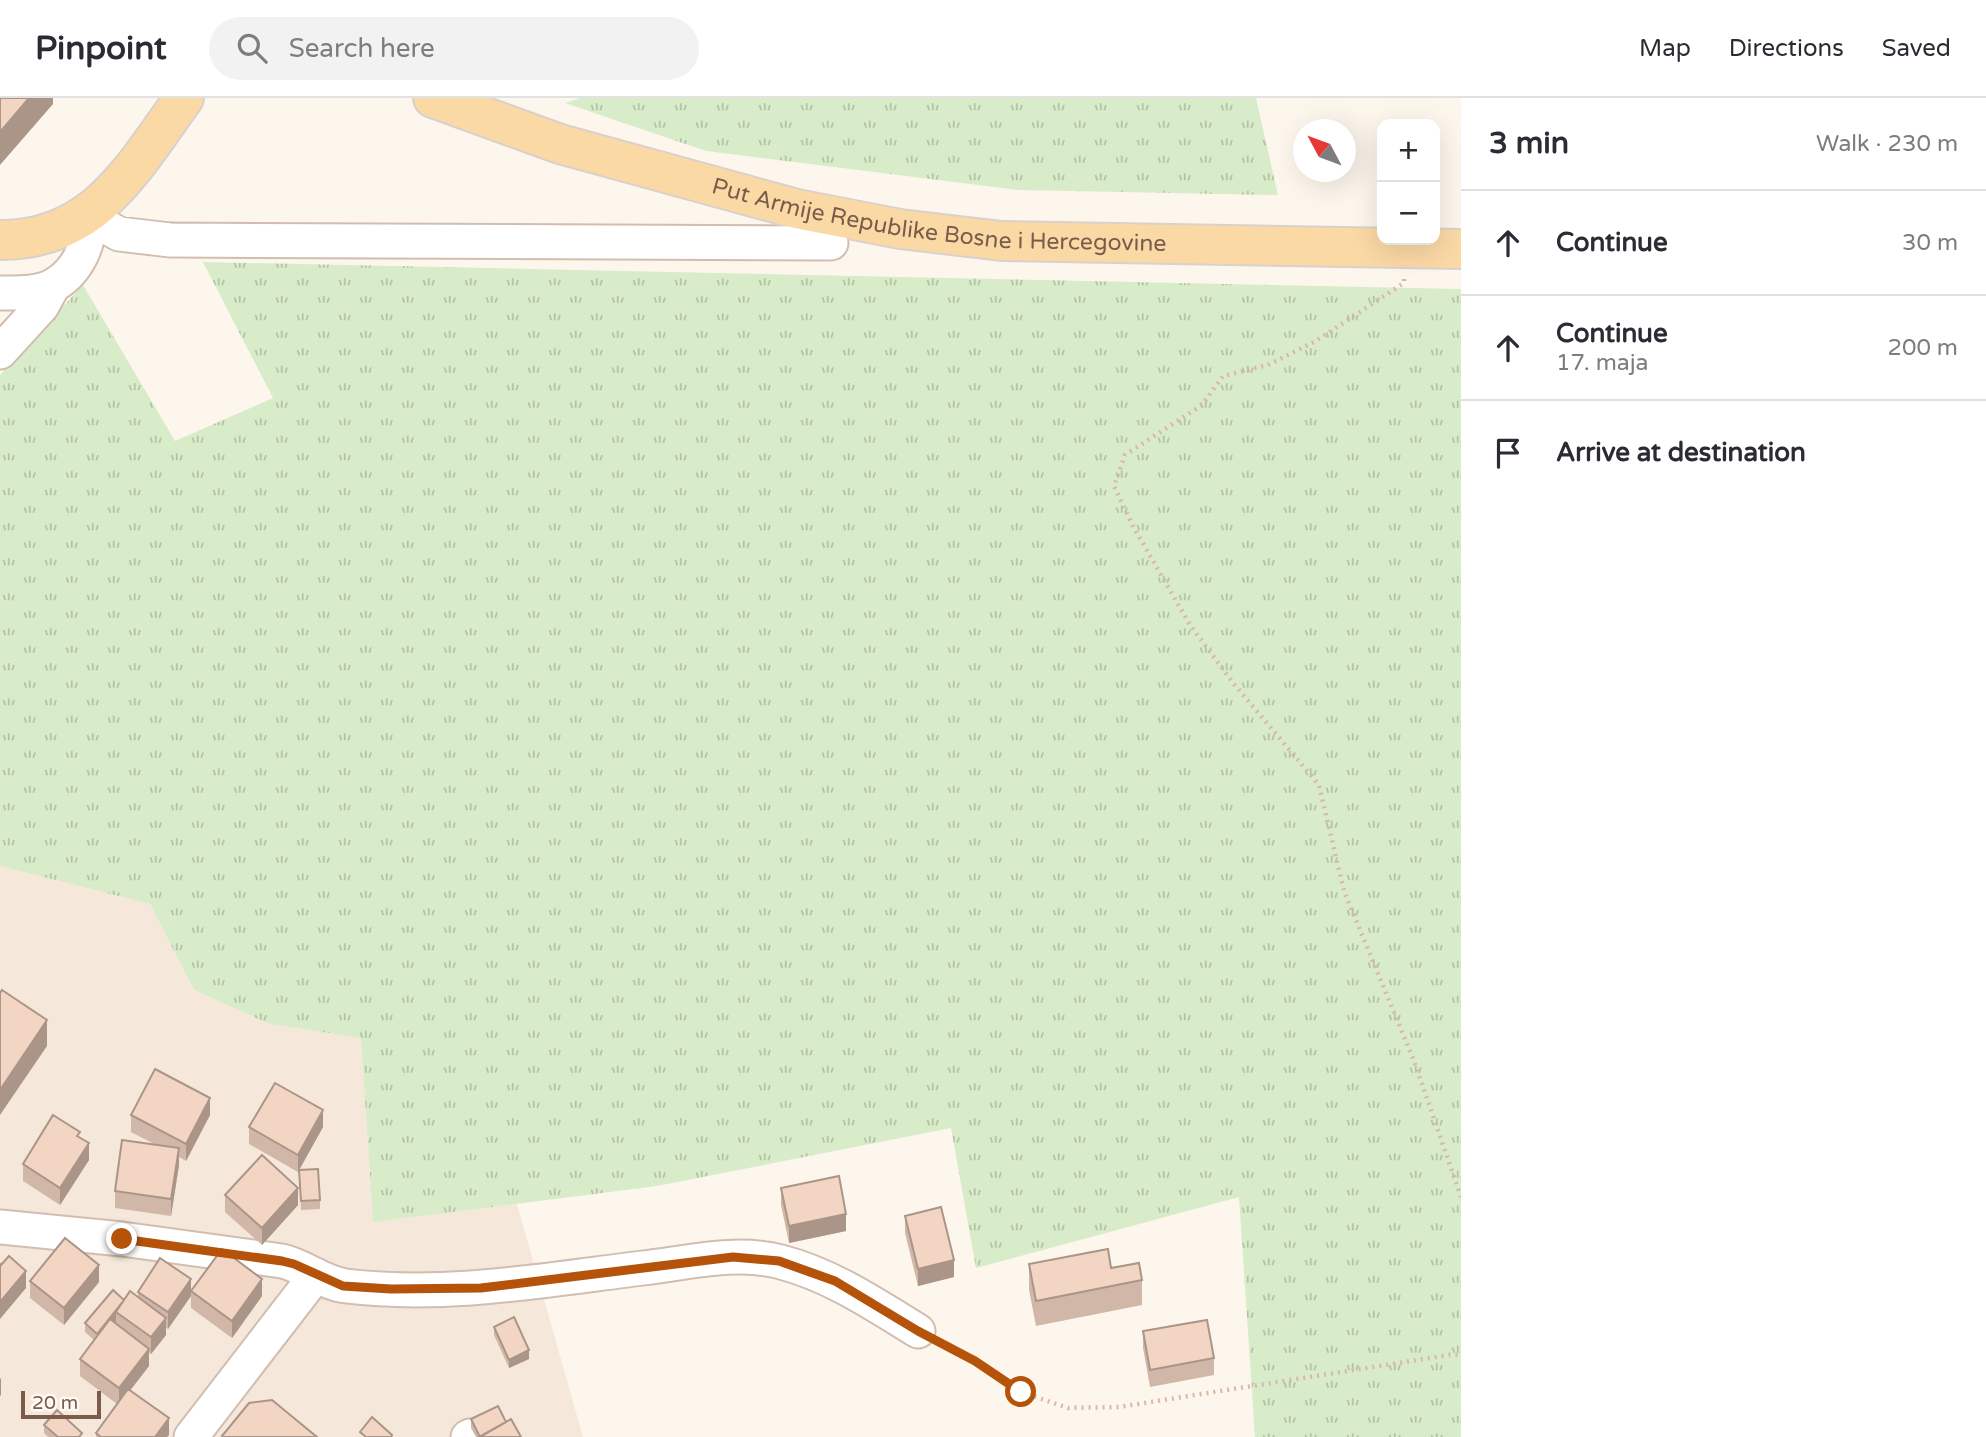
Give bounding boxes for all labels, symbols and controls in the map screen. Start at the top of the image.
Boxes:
search box [209,17,699,80]
text: Pinpoint [35,29,167,68]
icon: search [233,29,271,67]
text: Search here [289,33,435,64]
text: Map [1639,34,1691,63]
text: Directions [1729,34,1844,63]
text: Saved [1882,34,1951,63]
north arrow [1293,119,1356,182]
map controls [1377,119,1440,245]
button: + [1377,119,1440,182]
text: 3 min [1489,125,1569,162]
text: Walk · 230 m [1816,130,1958,158]
street label: Put Armije Republike Bosne i Hercegovine [709,172,1167,258]
button: − [1377,182,1440,245]
icon: ahead [1489,224,1527,262]
text: Continue [1556,227,1668,258]
text: 30 m [1902,229,1958,257]
text: Continue [1556,318,1668,349]
icon: ahead [1489,329,1527,367]
text: 200 m [1888,334,1958,362]
text: 17. maja [1556,349,1649,377]
icon: arrive [1489,434,1527,472]
text: Arrive at destination [1556,437,1806,468]
route end [106,1223,137,1254]
route start [1005,1376,1036,1407]
scale bar [21,1388,102,1420]
text: 20 m [32,1392,78,1414]

